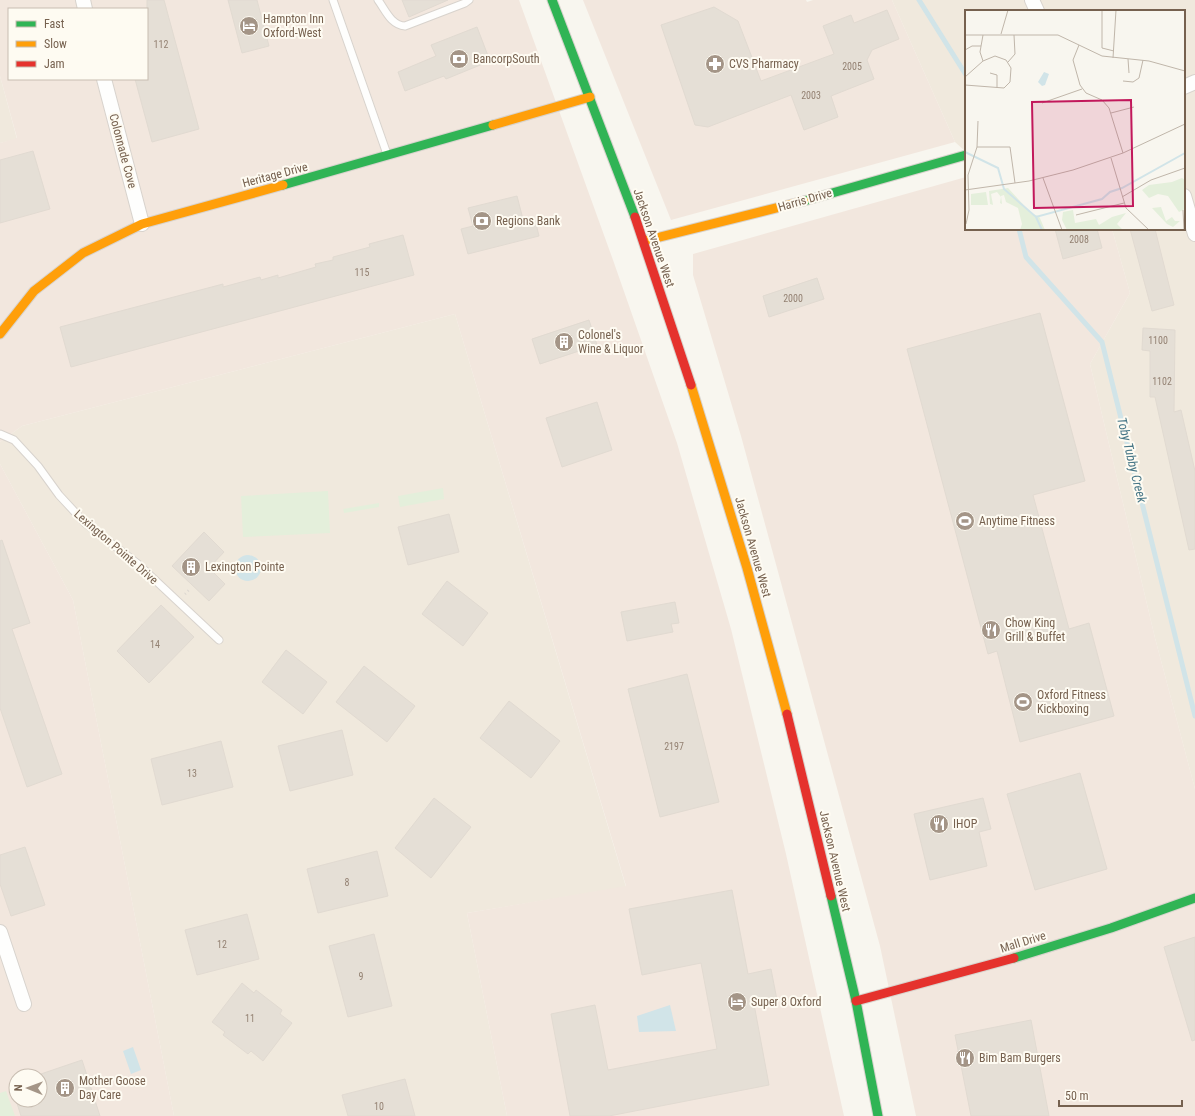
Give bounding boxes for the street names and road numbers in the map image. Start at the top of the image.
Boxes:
street label: Colonnade Cove [106,112,140,190]
street label: Heritage Drive [241,159,310,190]
street label: Harris Drive [776,186,834,214]
street label: Jackson Avenue West [631,187,678,290]
street label: Jackson Avenue West [732,495,774,599]
street label: Lexington Pointe Drive [71,507,161,587]
street label: Jackson Avenue West [817,809,854,913]
street label: Mall Drive [998,928,1048,956]

